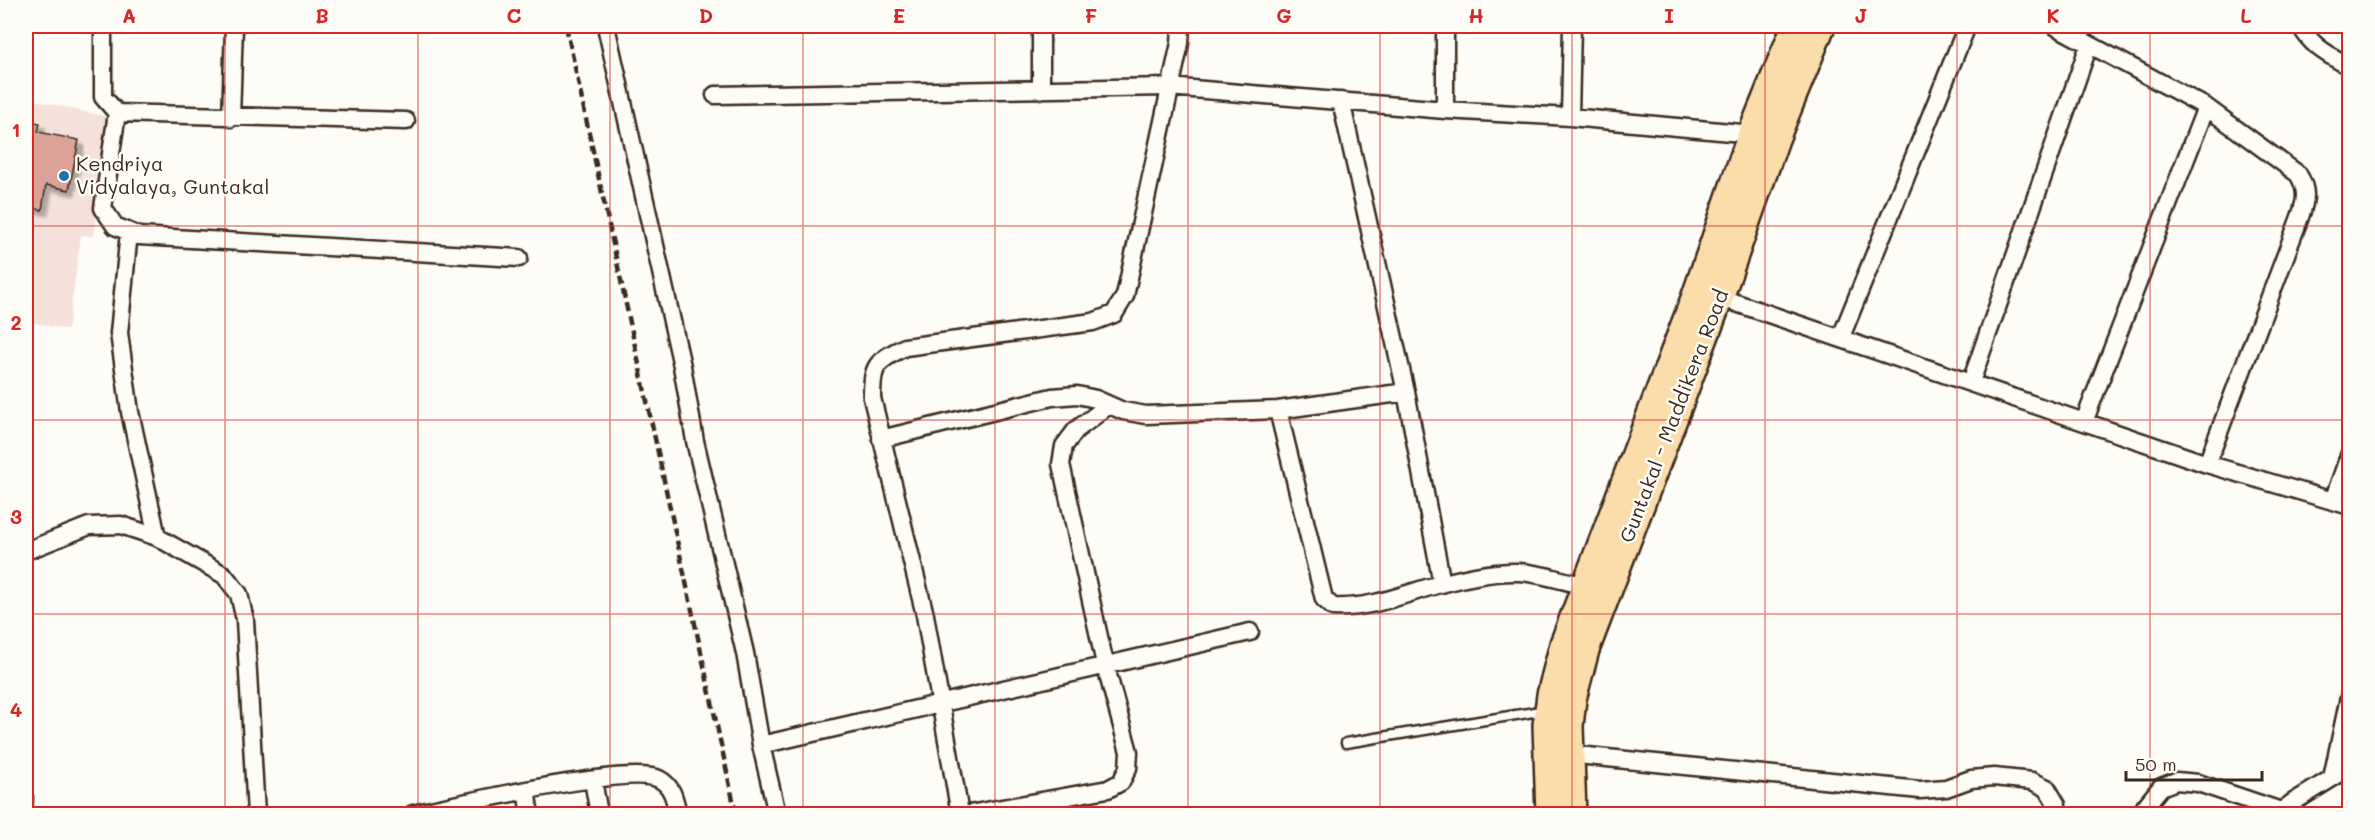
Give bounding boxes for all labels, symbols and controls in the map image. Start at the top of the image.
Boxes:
text: A [122,2,136,28]
text: B [315,2,329,28]
text: C [507,2,522,28]
text: D [699,2,713,28]
text: E [893,2,905,28]
text: F [1085,2,1098,28]
text: G [1276,2,1292,28]
text: H [1468,2,1484,28]
text: I [1664,2,1674,28]
text: J [1854,2,1868,28]
text: K [2046,2,2060,28]
text: L [2240,2,2252,28]
text: 1 [12,116,20,142]
place label: Kendriya Vidyalaya, Guntakal [76,150,270,199]
marker: Kendriya Vidyalaya, Guntakal [57,169,71,183]
street label: Guntakal - Maddikera Road [1613,285,1733,546]
text: 2 [10,309,22,335]
text: 3 [10,503,22,529]
text: 4 [10,696,23,722]
scale bar [2126,744,2262,782]
text: 50 m [2135,752,2177,776]

